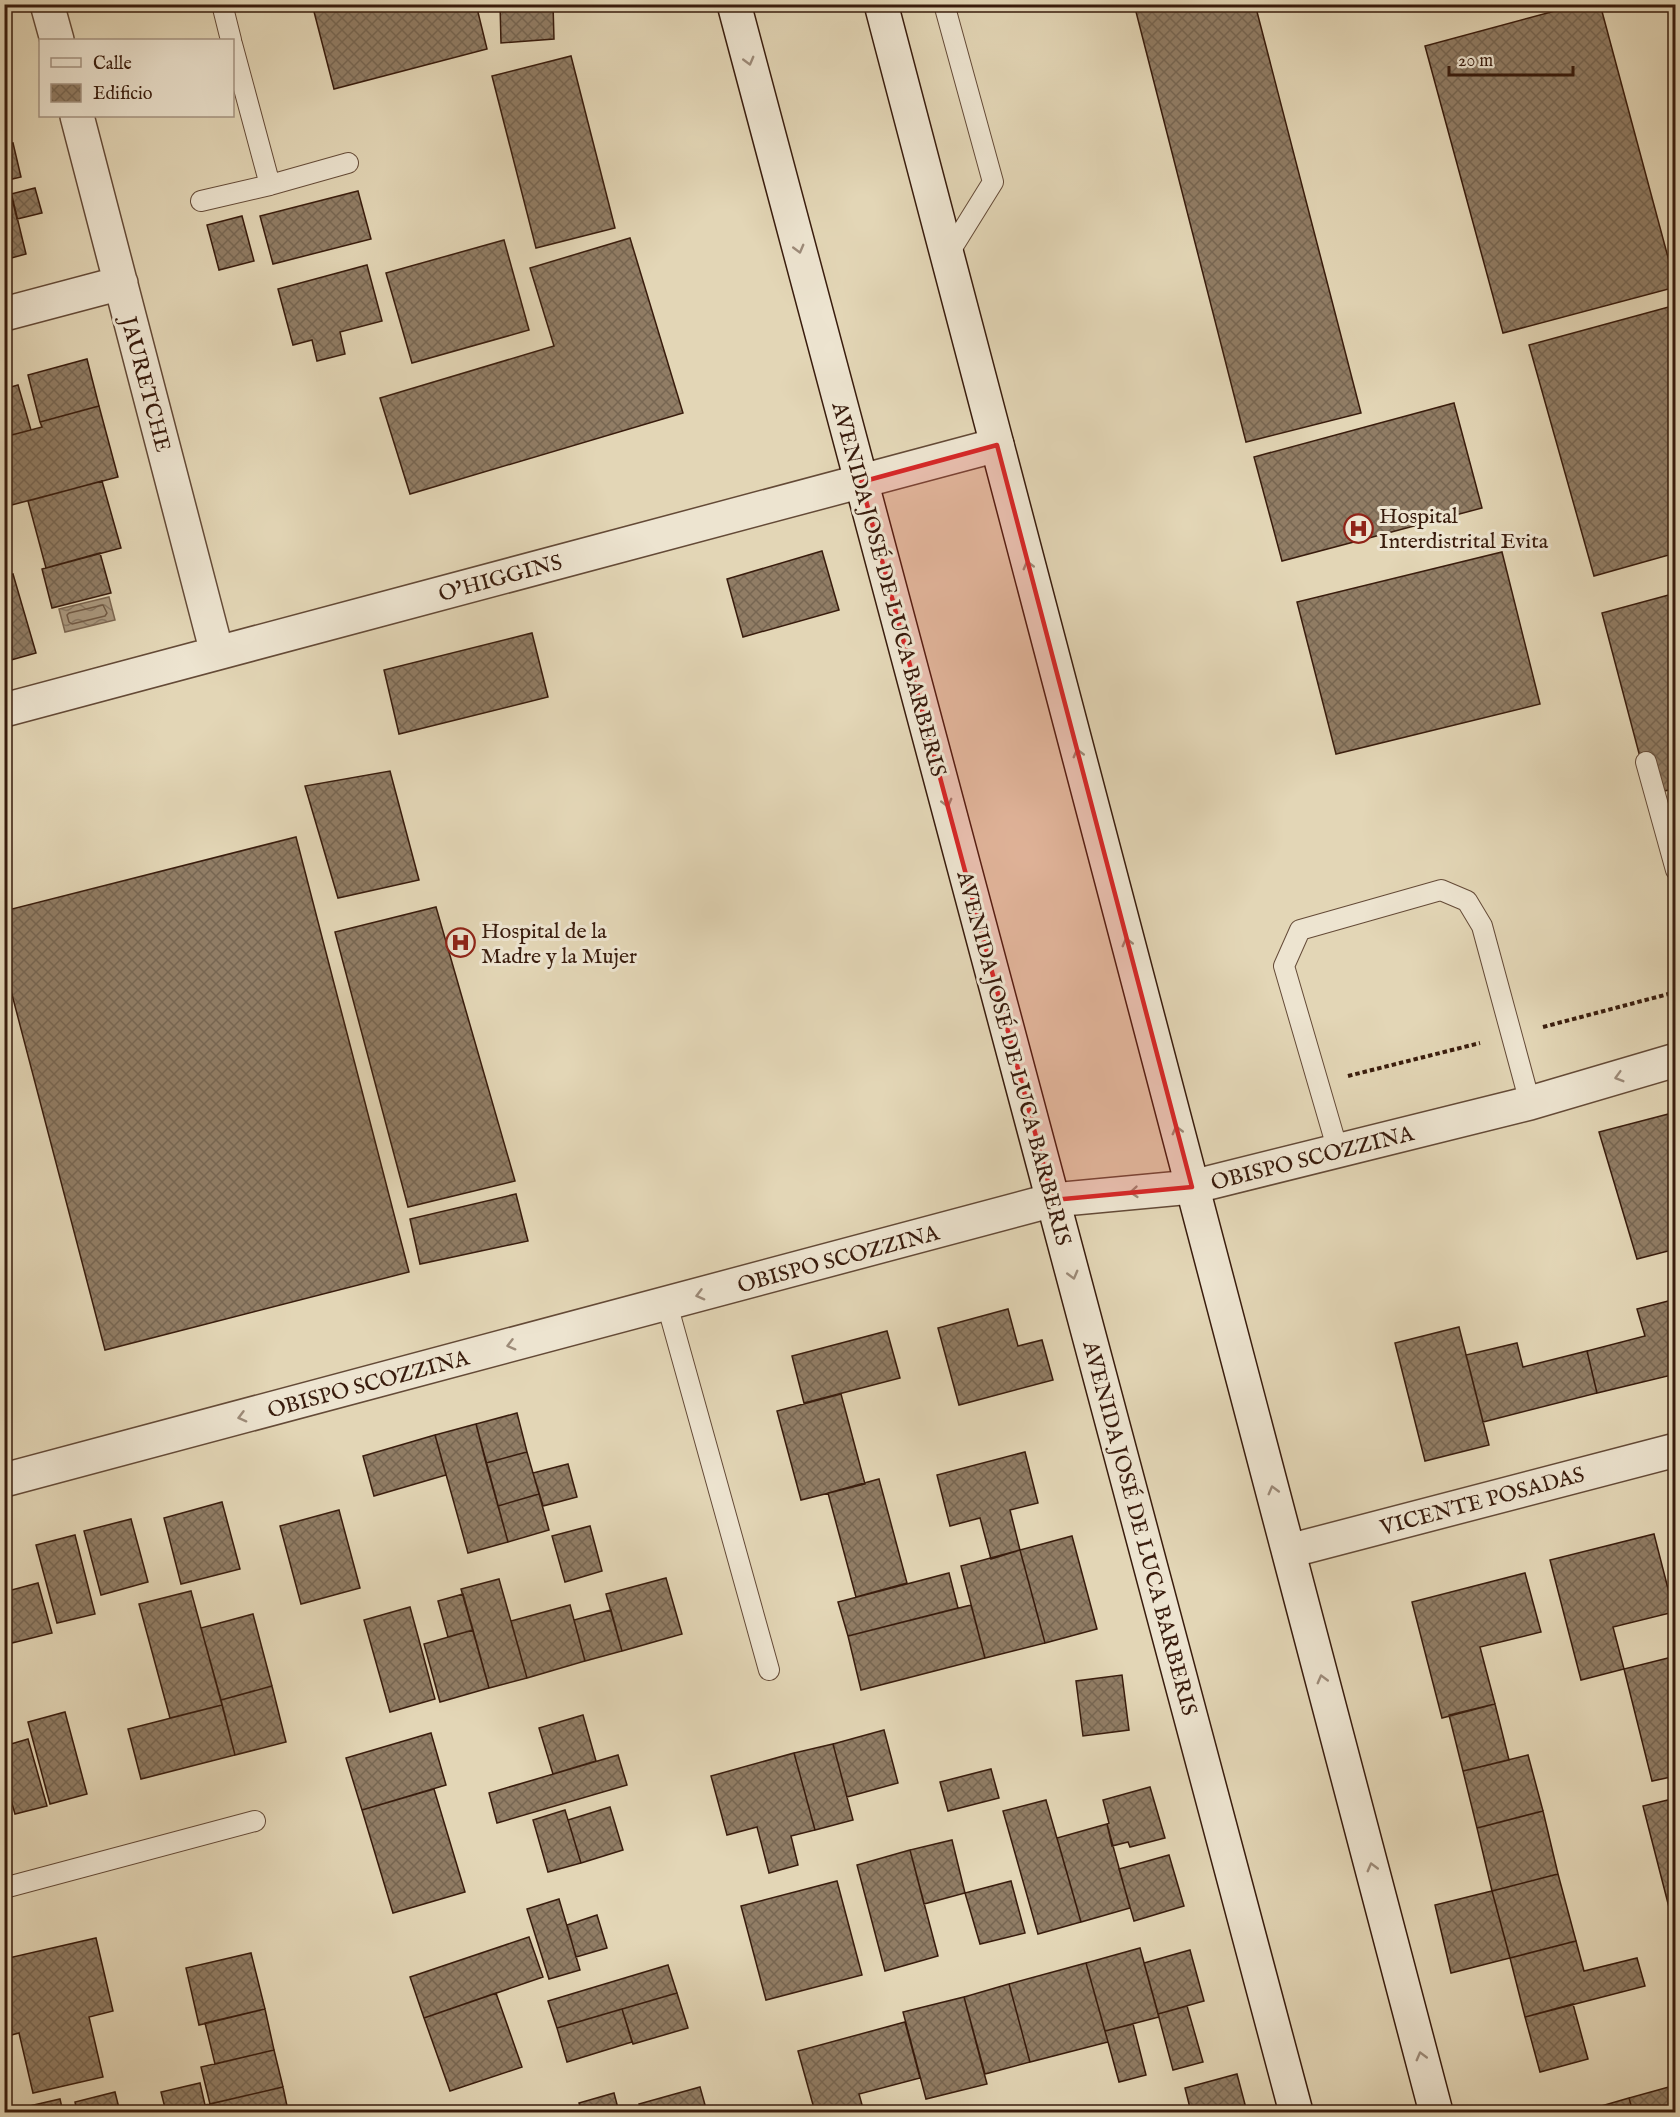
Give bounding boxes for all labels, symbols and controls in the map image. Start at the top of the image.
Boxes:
legend [39,39,234,117]
scale bar [1449,39,1574,77]
text: 20 m [1458,50,1493,73]
text: Calle [93,53,132,76]
one-way arrow [742,55,754,66]
text: Edificio [93,83,153,106]
one-way arrow [792,244,804,254]
street label: JAURETCHE [113,311,177,455]
street label: AVENIDA JOSÉ DE LUCA BARBERIS [824,398,952,780]
place label: Hospital Interdistrital Evita [1379,503,1549,556]
hospital icon: Hospital Interdistrital Evita [1342,512,1374,544]
street label: O'HIGGINS [436,549,565,609]
one-way arrow [1023,560,1035,570]
one-way arrow [1072,748,1085,758]
one-way arrow [940,797,952,808]
street label: AVENIDA JOSÉ DE LUCA BARBERIS [949,867,1077,1249]
place label: Hospital de la Madre y la Mujer [481,918,637,971]
hospital icon: Hospital de la Madre y la Mujer [444,927,476,959]
one-way arrow [1122,937,1135,947]
one-way arrow [1614,1070,1625,1082]
street label: OBISPO SCOZZINA [1208,1120,1418,1198]
one-way arrow [1172,1125,1184,1136]
one-way arrow [1129,1185,1138,1198]
street label: OBISPO SCOZZINA [734,1219,944,1300]
one-way arrow [1066,1270,1078,1280]
one-way arrow [695,1287,705,1300]
street label: AVENIDA JOSÉ DE LUCA BARBERIS [1075,1337,1203,1719]
one-way arrow [506,1338,517,1350]
street label: OBISPO SCOZZINA [264,1344,474,1425]
one-way arrow [237,1410,248,1422]
street label: VICENTE POSADAS [1376,1461,1588,1543]
one-way arrow [1267,1485,1280,1495]
one-way arrow [1317,1674,1330,1684]
one-way arrow [1367,1862,1379,1873]
one-way arrow [1416,2051,1429,2061]

